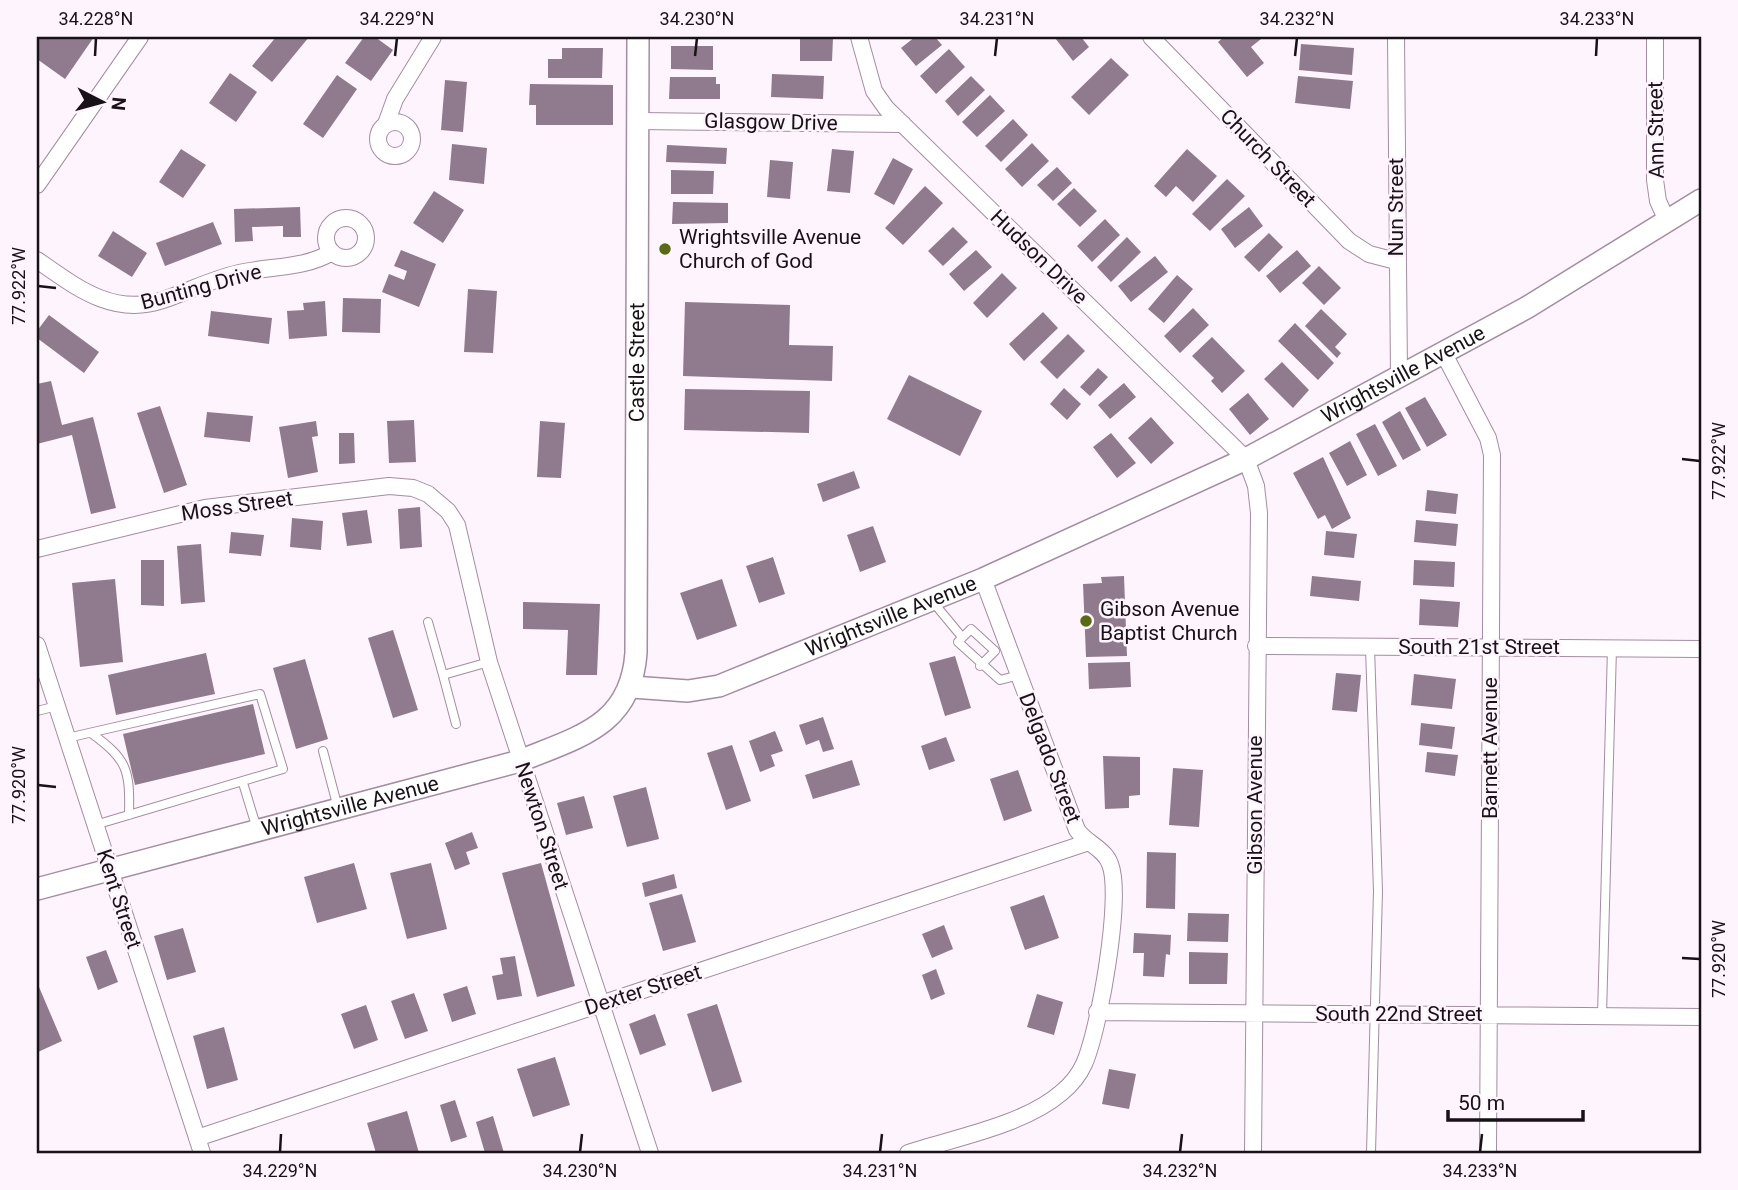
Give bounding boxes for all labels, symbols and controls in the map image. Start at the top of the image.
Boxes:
text: 34.228°N [59,8,133,29]
text: 34.229°N [360,8,434,29]
text: 34.230°N [660,8,734,29]
text: 34.231°N [960,8,1034,29]
text: 34.232°N [1260,8,1334,29]
text: 34.233°N [1560,8,1634,29]
north arrow [66,66,136,136]
street label: Ann Street [1643,81,1669,179]
text: N [106,96,131,112]
street label: Church Street [1215,104,1321,212]
street label: Glasgow Drive [704,109,838,135]
street label: Nun Street [1384,157,1408,256]
street label: Hudson Drive [986,205,1092,309]
place label: Wrightsville Avenue Church of God [679,225,861,273]
marker: Wrightsville Avenue Church of God [657,241,673,257]
text: 77.922°W [8,247,29,325]
street label: Bunting Drive [138,259,264,315]
street label: Castle Street [625,302,649,422]
street label: Wrightsville Avenue [1317,320,1489,428]
text: 77.922°W [1708,422,1729,500]
street label: Moss Street [180,486,295,526]
street label: Wrightsville Avenue [802,571,980,662]
place label: Gibson Avenue Baptist Church [1100,597,1240,645]
marker: Gibson Avenue Baptist Church [1078,613,1094,629]
street label: South 21st Street [1398,635,1560,659]
street label: Barnett Avenue [1478,677,1502,819]
street label: Delgado Street [1014,689,1086,827]
street label: Gibson Avenue [1243,735,1267,875]
text: 77.920°W [8,746,29,824]
street label: Newton Street [510,759,574,893]
street label: Wrightsville Avenue [259,771,441,841]
street label: Kent Street [92,846,146,952]
text: 77.920°W [1708,920,1729,998]
street label: Dexter Street [582,960,704,1020]
street label: South 22nd Street [1315,1002,1483,1026]
scale bar [1448,1078,1582,1122]
text: 50 m [1458,1091,1505,1115]
text: 34.229°N [243,1160,317,1181]
text: 34.230°N [543,1160,617,1181]
text: 34.231°N [843,1160,917,1181]
text: 34.232°N [1143,1160,1217,1181]
text: 34.233°N [1443,1160,1517,1181]

